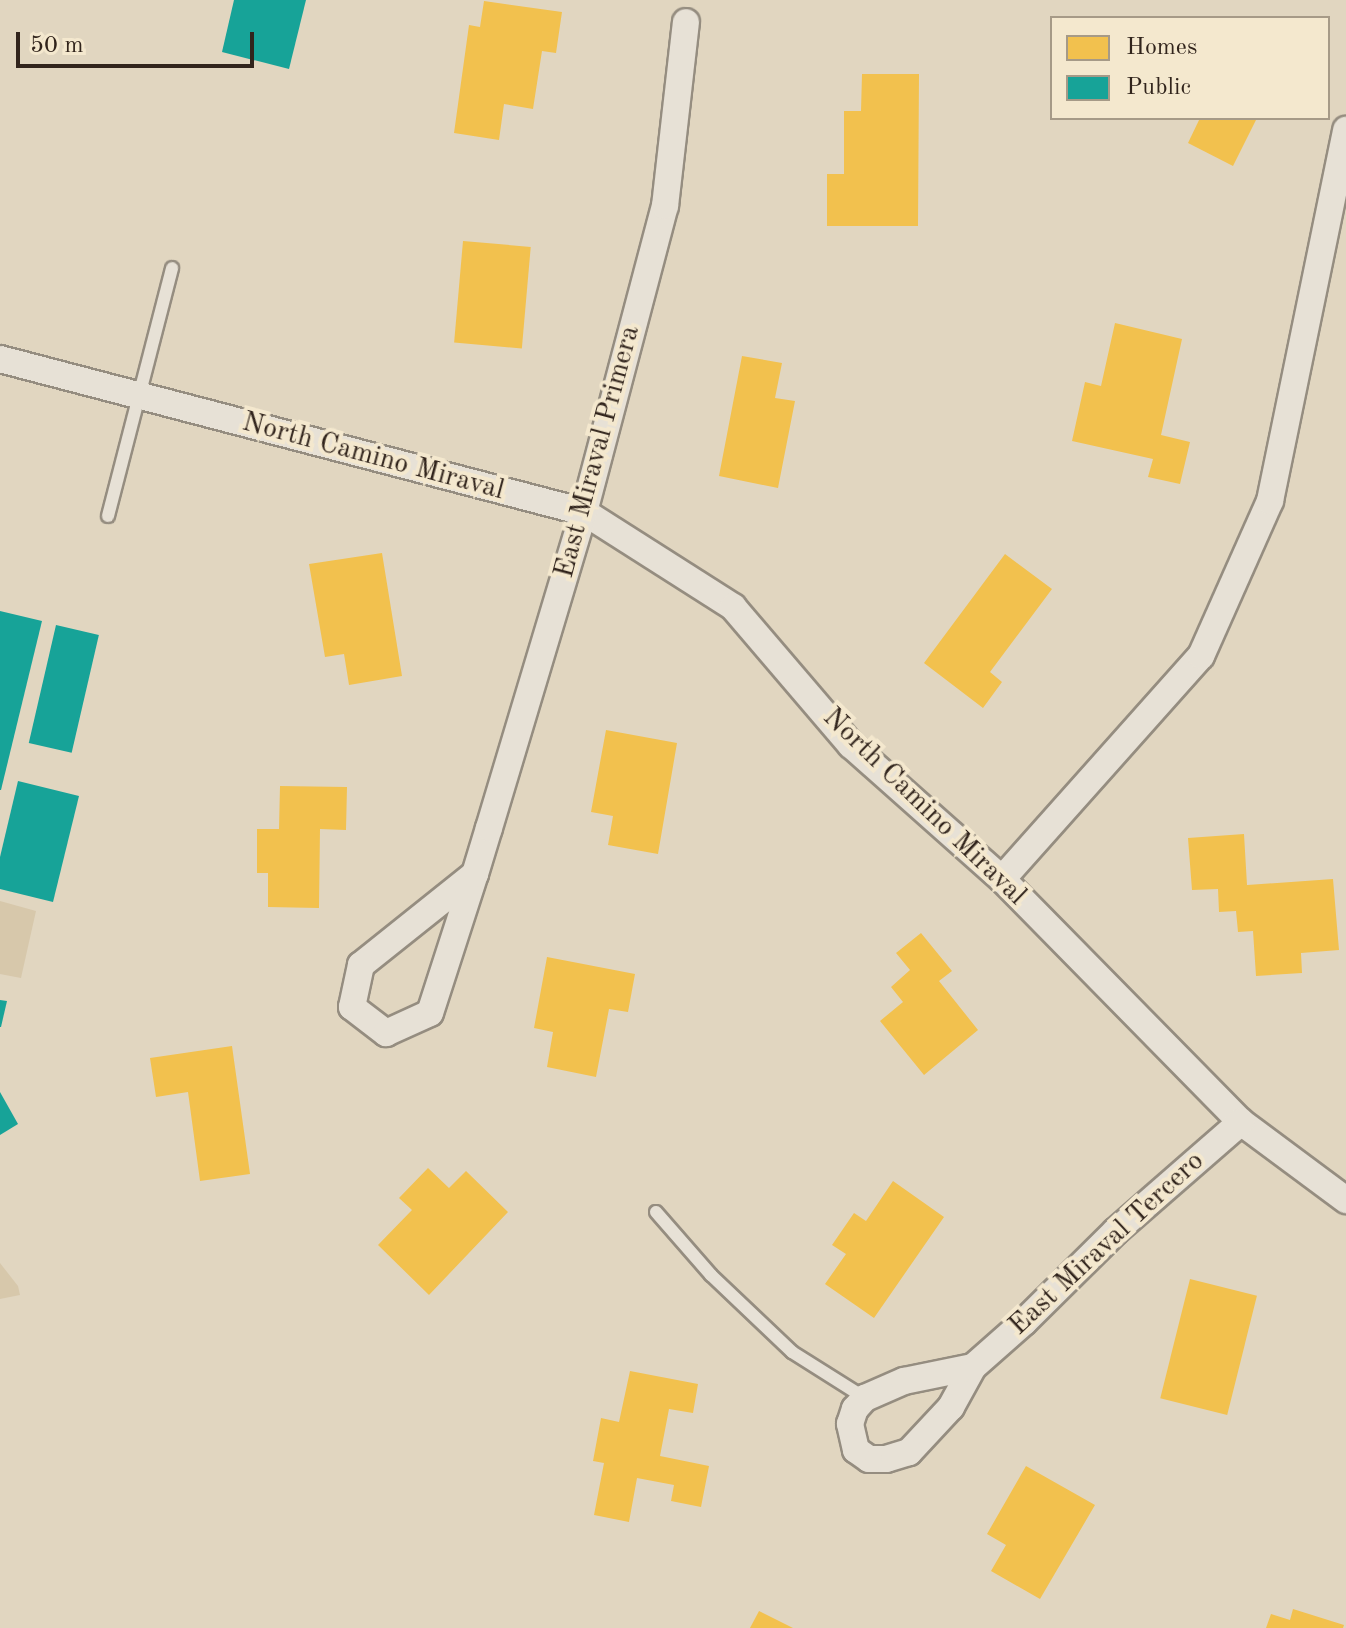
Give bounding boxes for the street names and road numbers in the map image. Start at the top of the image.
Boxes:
street label: East Miraval Primera [548,322,648,582]
street label: North Camino Miraval [238,406,508,508]
street label: North Camino Miraval [815,701,1033,913]
street label: East Miraval Tercero [1002,1145,1212,1343]

